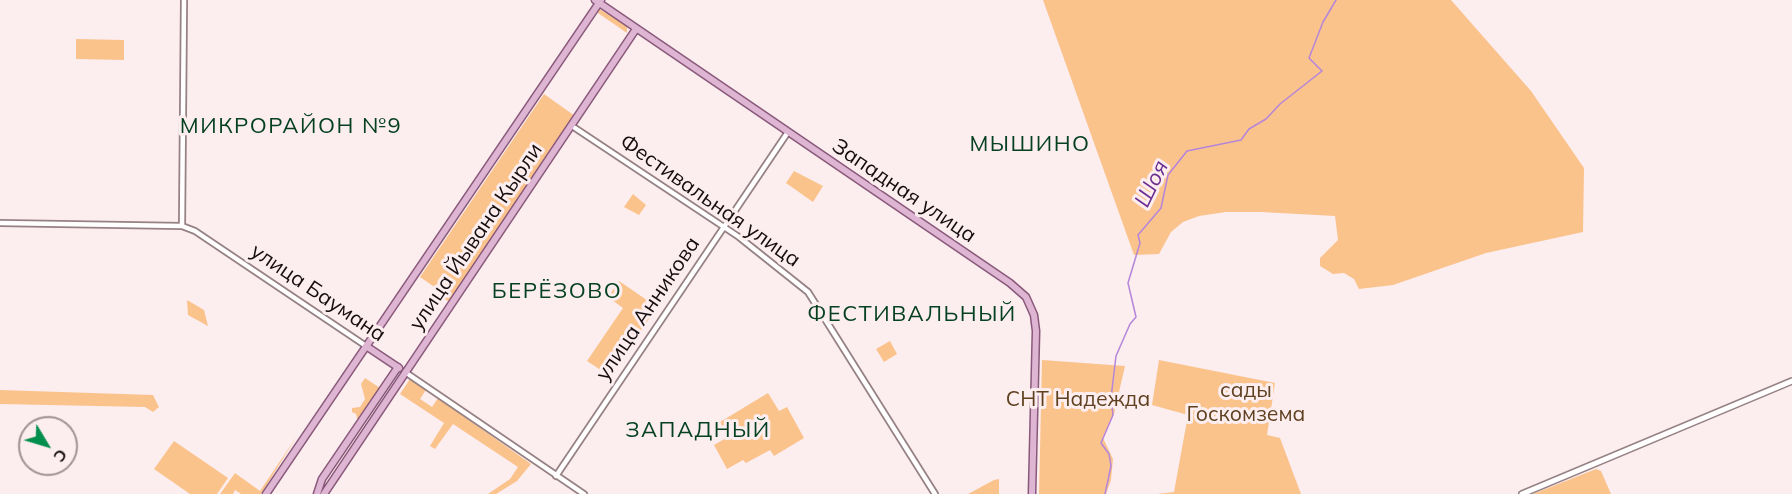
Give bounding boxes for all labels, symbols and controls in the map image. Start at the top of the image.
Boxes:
district label: МИКРОРАЙОН №9 [180,113,402,139]
street label: Фестивальная улица [615,129,805,273]
district label: МЫШИНО [969,131,1091,157]
street label: Западная улица [827,134,981,248]
street label: улица Йывана Кырли [404,139,548,335]
water label: Шоя [1129,156,1175,212]
street label: улица Анникова [591,232,705,386]
street label: улица Баумана [246,239,390,347]
district label: БЕРЁЗОВО [492,278,622,304]
district label: ФЕСТИВАЛЬНЫЙ [807,301,1017,327]
park label: сады Госкомзема [1187,378,1305,428]
park label: СНТ Надежда [1006,387,1150,413]
north arrow [18,416,78,476]
district label: ЗАПАДНЫЙ [625,417,771,443]
text: С [49,445,72,466]

